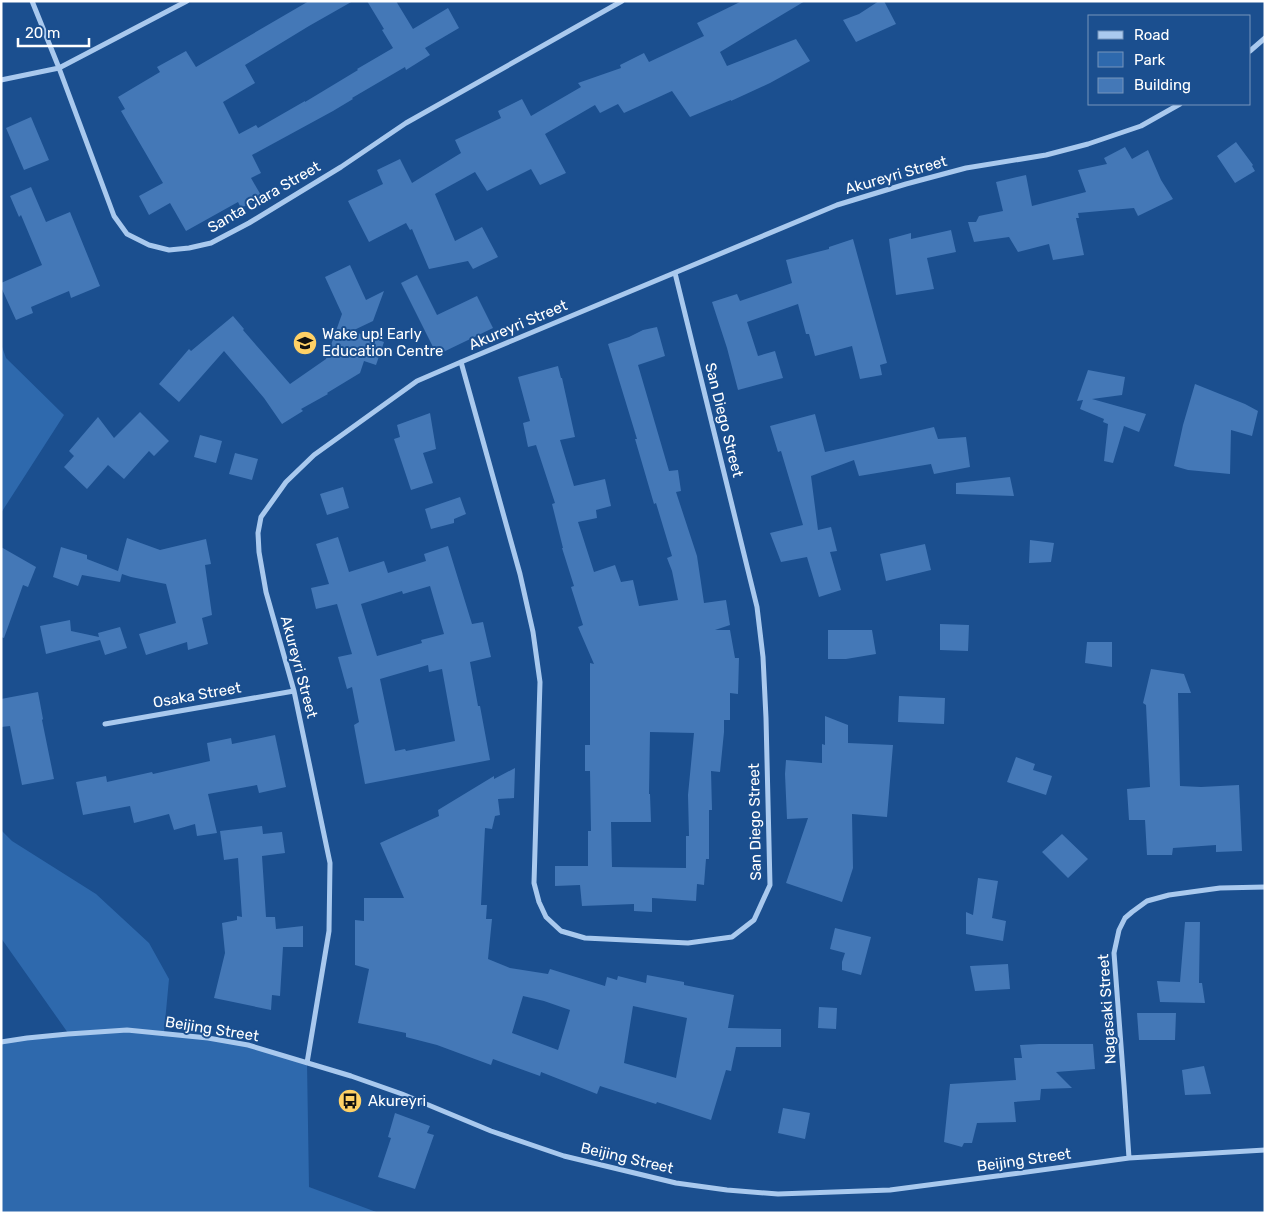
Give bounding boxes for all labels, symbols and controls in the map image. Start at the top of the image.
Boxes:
scale bar [18,15,89,47]
legend [1088,15,1251,105]
text: 20 m [25,24,60,42]
text: Road [1134,26,1170,44]
text: Park [1134,51,1165,69]
text: Building [1134,76,1191,94]
street label: Akureyri Street [843,152,949,198]
street label: Santa Clara Street [204,157,324,237]
street label: Akureyri Street [466,296,570,354]
place label: Wake up! Early Education Centre [322,325,444,360]
school or university icon: Wake up! Early Education Centre [292,330,318,356]
street label: San Diego Street [701,361,747,479]
street label: Akureyri Street [277,614,321,720]
street label: Osaka Street [152,678,243,712]
street label: San Diego Street [745,763,765,881]
street label: Nagasaki Street [1094,953,1120,1065]
street label: Beijing Street [164,1013,260,1045]
bus stop icon: Akureyri [337,1088,363,1114]
place label: Akureyri [368,1092,426,1110]
street label: Beijing Street [579,1139,675,1177]
street label: Beijing Street [976,1144,1072,1175]

